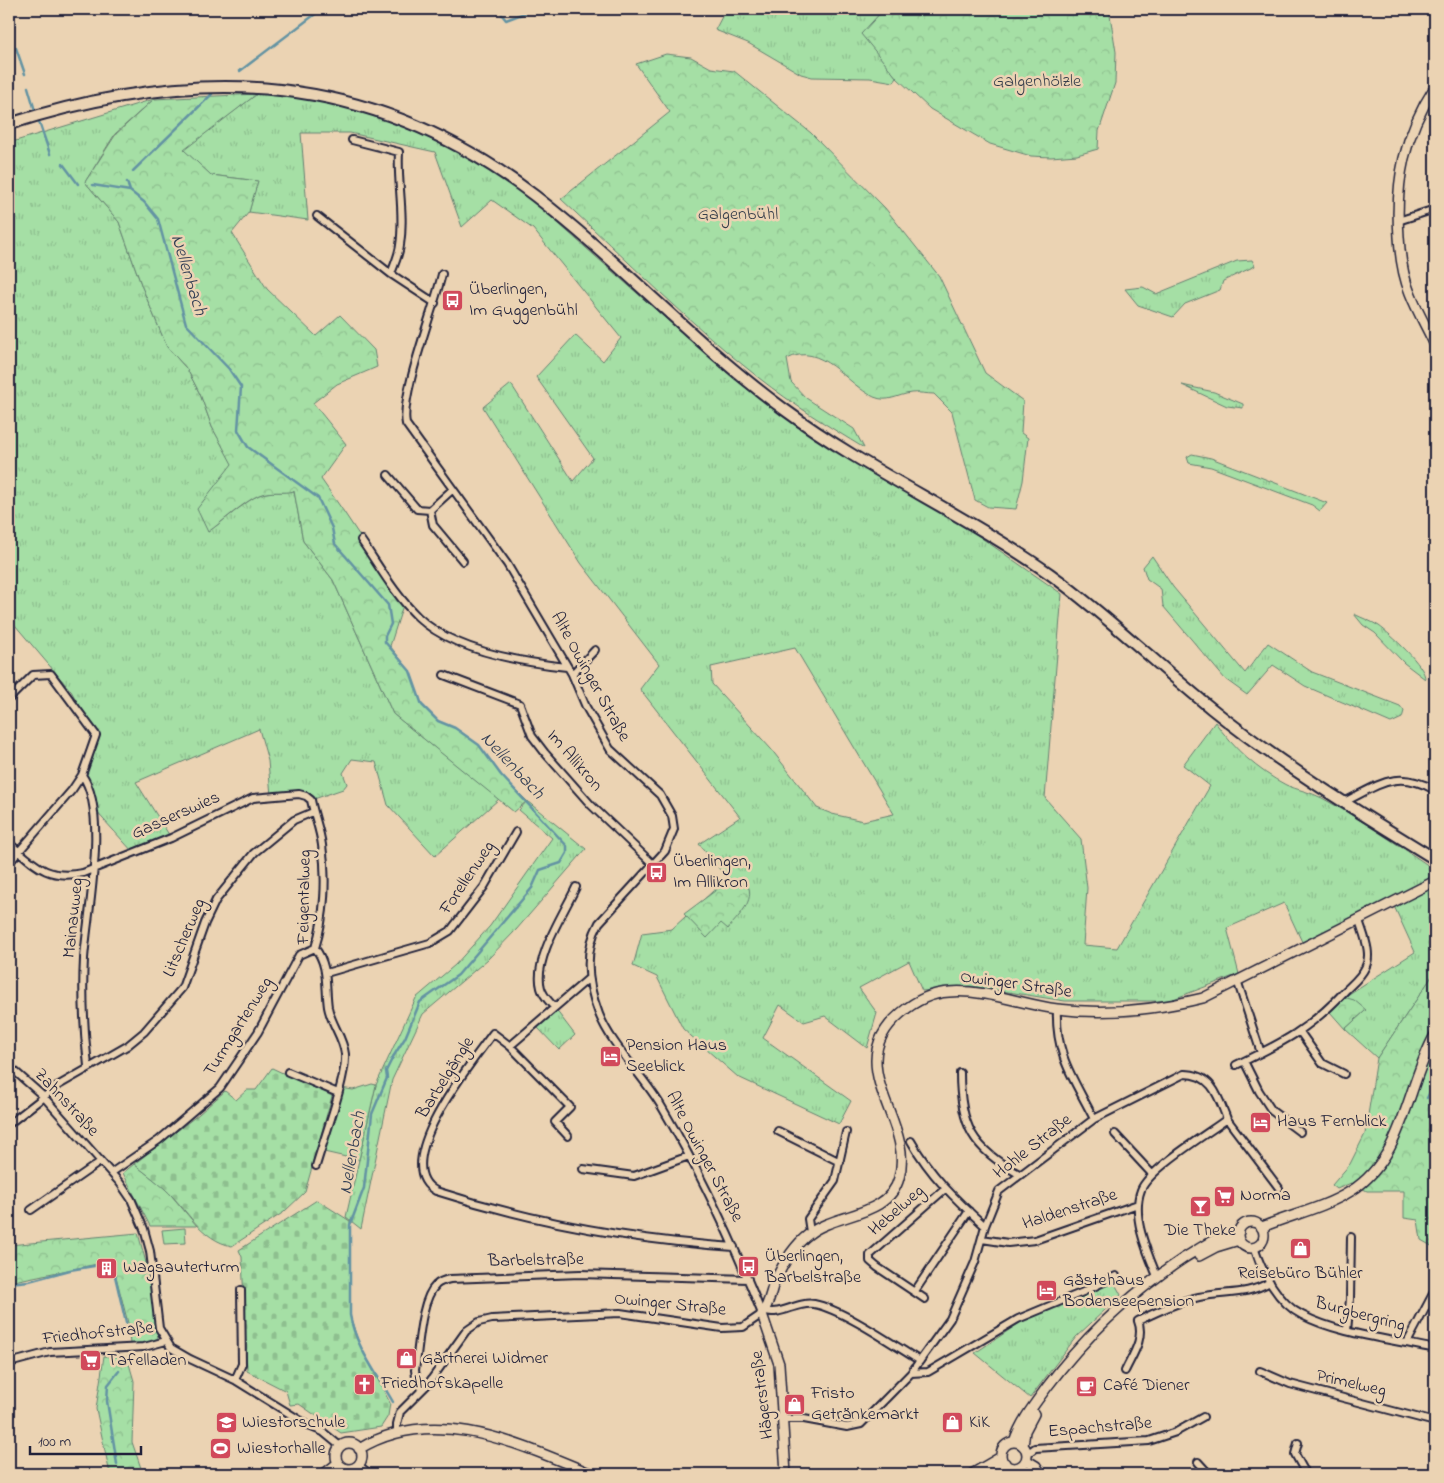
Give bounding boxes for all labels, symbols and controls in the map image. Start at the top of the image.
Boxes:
park label: Galgenhölzle [993,69,1082,96]
park label: Galgenbühl [698,202,778,229]
water label: Nellenbach [163,231,213,320]
place label: Überlingen, Im Guggenbühl [469,277,578,325]
bus stop icon: Überlingen, Im Guggenbühl [441,288,465,312]
street label: Alte Owinger Straße [543,607,637,748]
street label: Im Allikron [540,724,608,798]
water label: Nellenbach [474,726,551,806]
street label: Gasserswies [128,785,224,847]
street label: Forellenweg [433,836,503,921]
street label: Feigentalweg [291,849,320,946]
place label: Überlingen, Im Allikron [673,849,751,896]
bus stop icon: Überlingen, Im Allikron [645,860,669,884]
street label: Mainauweg [57,877,92,960]
street label: Litscherweg [157,895,214,982]
street label: Owinger Straße [958,964,1074,1007]
street label: Turmgartenweg [198,972,281,1082]
street label: Barbelgängle [410,1031,483,1126]
place label: Pension Haus Seeblick [626,1033,727,1080]
hotel icon: Pension Haus Seeblick [598,1044,622,1068]
street label: Zahnstraße [27,1063,105,1144]
street label: Alte Owinger Straße [658,1087,750,1228]
street label: Hohle Straße [988,1107,1079,1186]
water label: Nellenbach [332,1109,374,1196]
place label: Haus Fernblick [1277,1109,1386,1135]
hotel icon: Haus Fernblick [1249,1110,1273,1134]
street label: Hebelweg [863,1179,932,1244]
street label: Haldenstraße [1019,1182,1122,1238]
place label: Norma [1240,1183,1291,1209]
supermarket icon: Norma [1212,1184,1236,1208]
bar icon: Die Theke [1188,1194,1212,1218]
place label: Die Theke [1163,1218,1237,1244]
shop icon: Reisebüro Bühler [1288,1237,1312,1261]
place label: Überlingen, Barbelstraße [764,1244,862,1291]
street label: Barbelstraße [487,1247,585,1275]
place label: Wagsauterturm [123,1255,239,1282]
bus stop icon: Überlingen, Barbelstraße [737,1255,761,1279]
building icon: Wagsauterturm [95,1256,119,1280]
place label: Reisebüro Bühler [1237,1261,1363,1287]
place label: Gästehaus Bodenseepension [1062,1268,1194,1315]
hotel icon: Gästehaus Bodenseepension [1035,1279,1059,1303]
street label: Owinger Straße [613,1286,728,1325]
street label: Burgbergring [1311,1290,1408,1340]
street label: Friedhofstraße [40,1315,156,1353]
place label: Gärtnerei Widmer [422,1346,549,1372]
shop icon: Gärtnerei Widmer [394,1347,418,1371]
place label: Tafelladen [107,1348,186,1374]
street label: Hägerstraße [745,1348,782,1441]
supermarket icon: Tafelladen [79,1349,103,1373]
street label: Primelweg [1313,1363,1389,1406]
place label: Friedhofskapelle [380,1371,504,1397]
church icon: Friedhofskapelle [353,1372,377,1396]
place label: Café Diener [1103,1373,1190,1399]
cafe icon: Café Diener [1075,1374,1099,1398]
place label: Fristo Getränkemarkt [810,1381,919,1428]
shop icon: Fristo Getränkemarkt [783,1392,807,1416]
place label: Wiestorschule [242,1410,346,1436]
place label: KiK [969,1410,990,1436]
street label: Espachstraße [1047,1410,1154,1445]
school or university icon: Wiestorschule [214,1411,238,1435]
shop icon: KiK [941,1411,965,1435]
scale bar [30,1423,141,1455]
text: 100 m [38,1431,71,1453]
place label: Wiestorhalle [237,1436,327,1462]
sports icon: Wiestorhalle [209,1437,233,1461]

